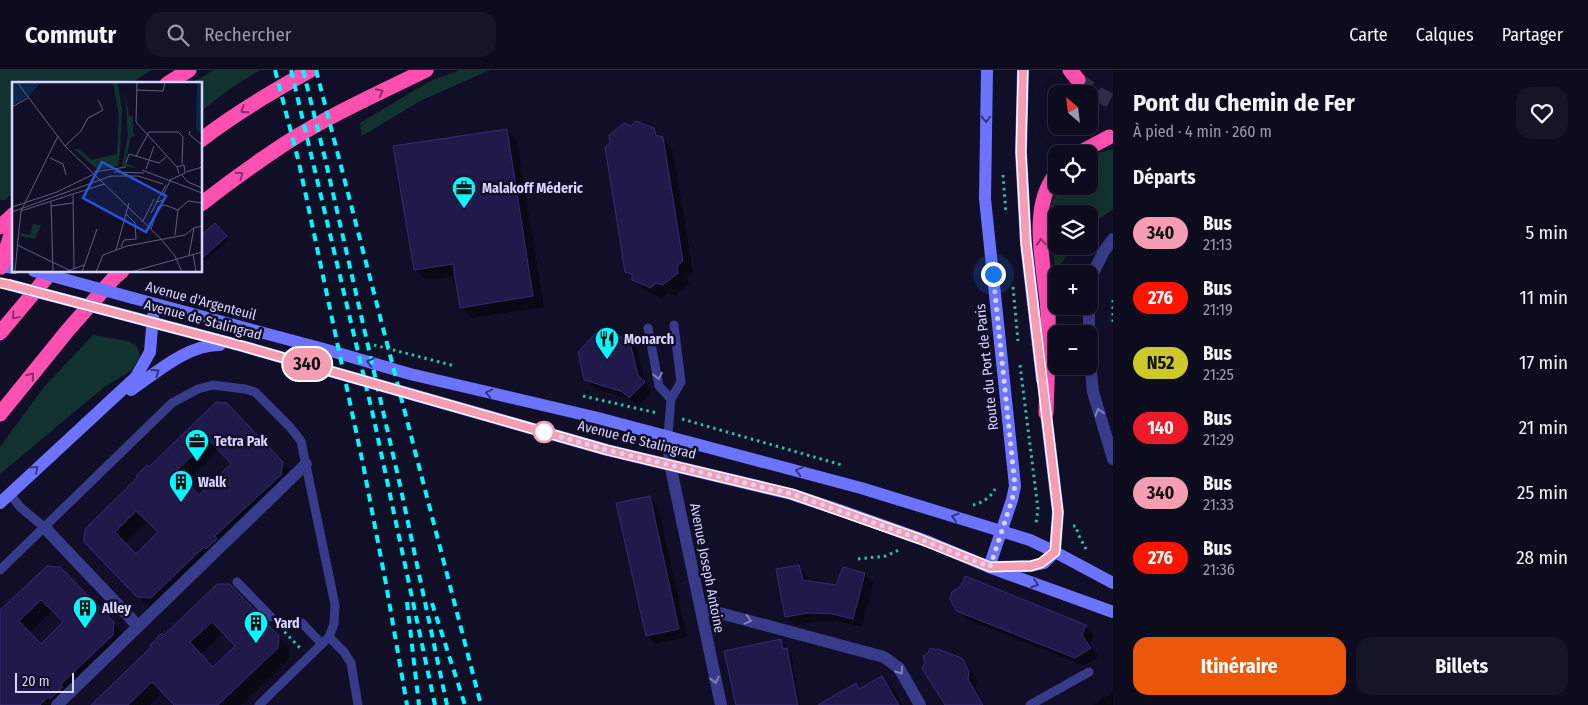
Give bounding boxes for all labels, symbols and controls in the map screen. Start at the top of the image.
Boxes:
search box [146,12,496,57]
text: Commutr [25,21,116,49]
icon: search [164,21,192,49]
text: Rechercher [204,23,291,46]
text: Carte [1349,24,1388,46]
text: Calques [1416,24,1474,46]
text: Partager [1502,24,1563,46]
inset map [12,82,202,272]
north arrow [1048,85,1098,135]
map controls [1048,85,1098,375]
button: heart [1516,87,1568,139]
one-way arrow [375,88,384,98]
text: Pont du Chemin de Fer [1133,89,1355,117]
one-way arrow [241,104,250,114]
one-way arrow [981,115,991,123]
text: À pied · 4 min · 260 m [1133,122,1272,141]
button: locate [1048,145,1098,195]
text: Départs [1133,166,1196,189]
one-way arrow [234,172,244,181]
office icon: Malakoff Méderic [451,175,477,209]
place label: Malakoff Méderic [482,180,584,197]
button: layers [1048,205,1098,255]
text: Bus [1203,212,1232,235]
text: 5 min [1525,221,1568,244]
text: 340 [1147,222,1174,244]
text: 21:13 [1203,235,1232,254]
one-way arrow [1036,237,1047,245]
your location [981,262,1006,287]
button: + [1048,265,1098,315]
text: Bus [1203,277,1232,300]
street label: Avenue d'Argenteuil [144,278,258,324]
text: 11 min [1520,286,1568,309]
text: 276 [1148,287,1173,309]
street label: Avenue de Stalingrad [142,296,264,344]
text: 21:19 [1203,300,1233,319]
street label: Route du Port de Paris [972,303,1002,431]
one-way arrow [11,310,20,319]
button: − [1048,325,1098,375]
restaurant icon: Monarch [594,326,620,360]
place label: Monarch [624,331,674,348]
text: Bus [1203,342,1232,365]
line badge: 340 [278,348,336,380]
text: 17 min [1519,351,1568,374]
text: N52 [1147,352,1174,374]
text: 340 [293,353,321,375]
one-way arrow [367,358,375,368]
text: 21:25 [1203,365,1234,384]
one-way arrow [150,369,160,378]
one-way arrow [652,372,662,381]
one-way arrow [25,373,33,382]
one-way arrow [485,388,494,398]
text: Bus [1203,407,1232,430]
one-way arrow [1095,409,1105,417]
text: 21 min [1519,416,1568,439]
street label: Avenue de Stalingrad [576,417,698,463]
text: 140 [1147,417,1174,439]
unlabelled marker [533,421,555,443]
office icon: Tetra Pak [184,428,210,462]
text: 21:29 [1203,430,1234,449]
place label: Tetra Pak [214,433,269,450]
one-way arrow [30,466,39,475]
one-way arrow [795,467,804,477]
building icon: Walk [168,469,194,503]
text: Bus [1203,472,1232,495]
place label: Walk [198,474,227,491]
text: 25 min [1517,481,1568,504]
text: 340 [1147,482,1174,504]
text: 21:33 [1203,495,1234,514]
street label: Avenue Joseph Antoine [686,502,728,634]
one-way arrow [951,513,960,523]
text: Bus [1203,537,1232,560]
text: 28 min [1516,546,1568,569]
text: 276 [1148,547,1173,569]
text: 21:36 [1203,560,1235,579]
one-way arrow [1031,578,1039,588]
building icon: Alley [72,595,98,629]
place label: Alley [101,600,131,617]
building icon: Yard [243,610,269,644]
place label: Yard [273,615,300,632]
one-way arrow [743,615,751,625]
button: Itinéraire [1133,637,1346,695]
button: Billets [1356,637,1568,695]
one-way arrow [894,665,903,675]
scale bar [15,670,74,693]
text: 20 m [22,673,50,690]
one-way arrow [709,676,720,684]

